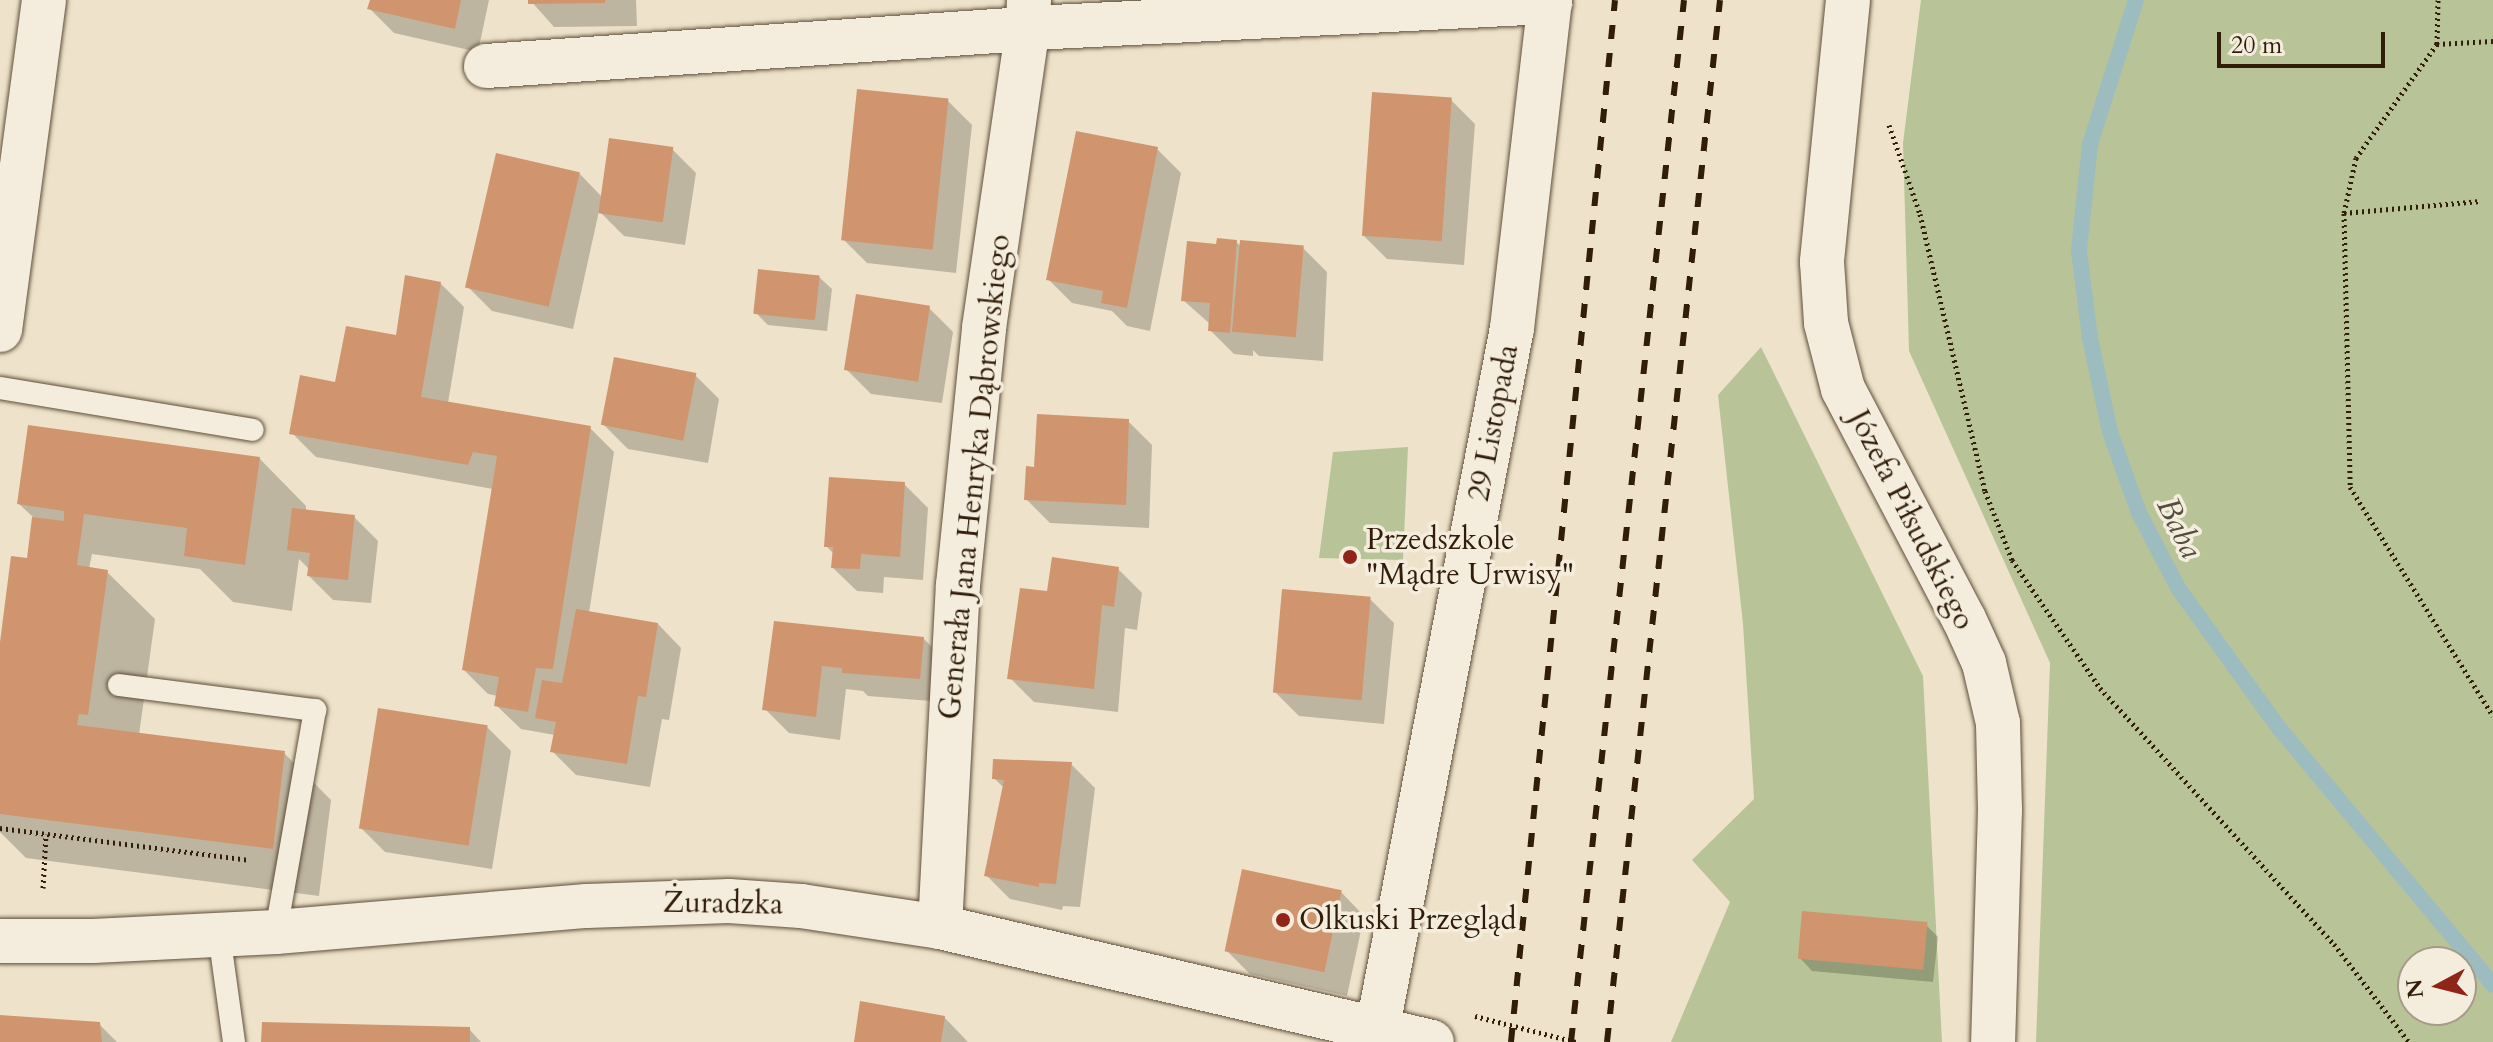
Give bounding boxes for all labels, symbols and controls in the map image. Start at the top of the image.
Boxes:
scale bar [2221,16,2389,66]
text: 20 m [2231,29,2282,62]
street label: Generała Jana Henryka Dąbrowskiego [932,233,1018,721]
street label: 29 Listopada [1461,342,1527,504]
street label: Józefa Piłsudskiego [1840,404,1982,636]
water label: Baba [2148,491,2210,565]
place label: Przedszkole "Mądre Urwisy" [1366,522,1574,592]
marker: Przedszkole "Mądre Urwisy" [1341,548,1359,566]
street label: Żuradzka [663,885,783,923]
place label: Olkuski Przegląd [1299,902,1517,938]
marker: Olkuski Przegląd [1274,911,1292,929]
north arrow [2397,946,2477,1026]
text: N [2399,977,2431,1000]

